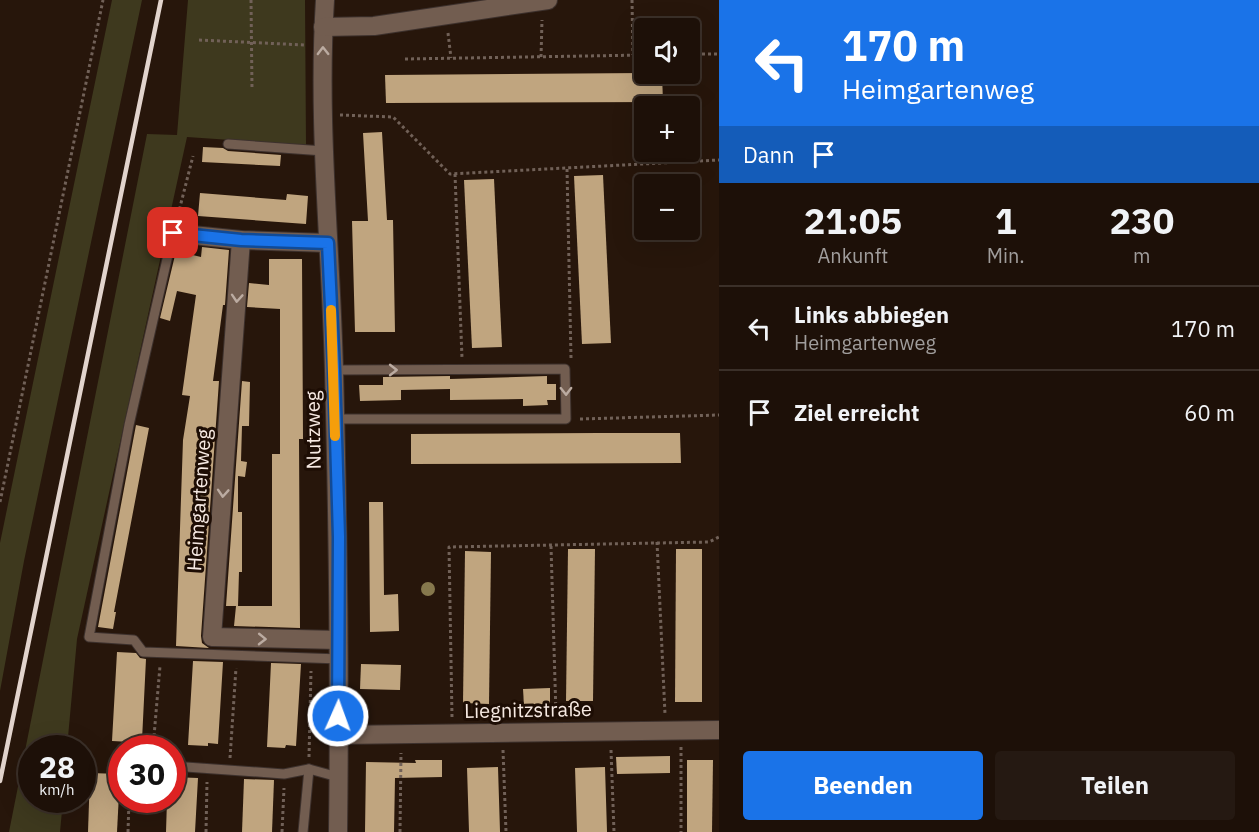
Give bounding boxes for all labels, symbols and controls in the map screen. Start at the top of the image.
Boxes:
map controls [634,18,700,240]
button: sound [634,18,700,84]
text: 170 m [842,18,965,73]
icon: left [743,24,821,102]
one-way arrow [317,47,330,56]
text: Heimgartenweg [842,71,1034,106]
button: + [634,96,700,162]
icon: arrive [807,138,840,171]
text: Dann [743,140,795,169]
button: − [634,174,700,240]
text: 21:05 [804,197,902,244]
text: 1 [995,197,1017,244]
text: 230 [1109,197,1174,244]
pin [147,207,198,258]
icon: arrive [156,216,189,249]
text: Ankunft [817,242,888,269]
text: Min. [987,242,1025,269]
text: m [1133,242,1151,269]
one-way arrow [230,294,243,303]
text: Links abbiegen [794,300,949,329]
icon: left [743,312,776,345]
text: 170 m [1171,314,1235,343]
text: Heimgartenweg [794,329,936,356]
one-way arrow [388,364,397,376]
one-way arrow [559,387,572,396]
street label: Nutzweg [298,390,327,470]
icon: arrive [743,396,776,429]
text: Ziel erreicht [794,398,919,427]
text: 60 m [1184,398,1235,427]
street label: Heimgartenweg [180,428,217,572]
one-way arrow [216,488,229,497]
one-way arrow [258,632,267,645]
position arrow [306,684,370,748]
street label: Liegnitzstraße [464,695,592,724]
speed limit sign: 30 [108,735,186,813]
text: 28 [39,747,75,786]
button: Beenden [743,751,983,820]
button: Teilen [995,751,1235,820]
text: km/h [39,780,75,799]

